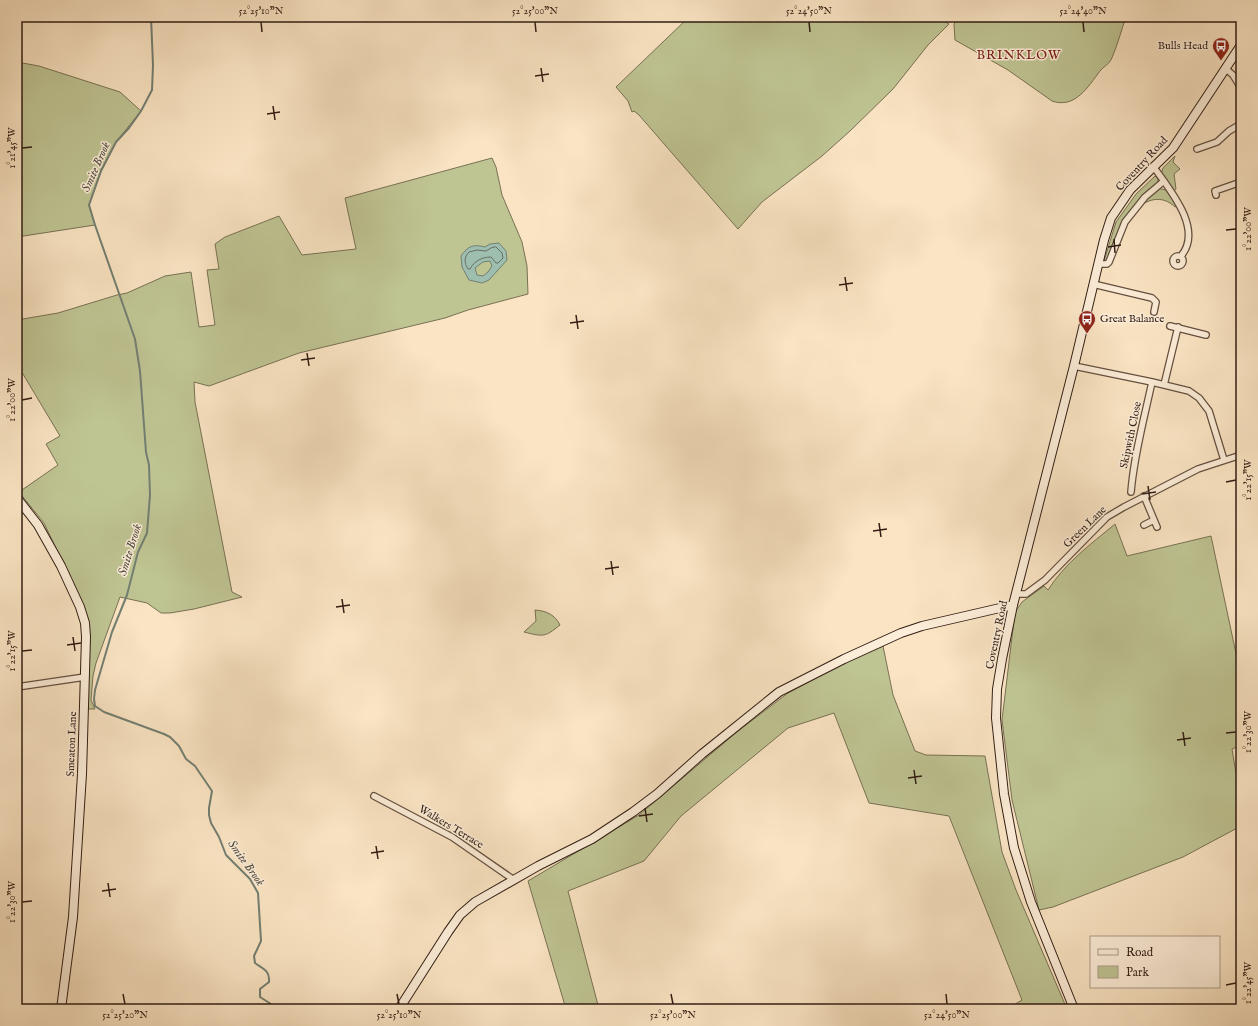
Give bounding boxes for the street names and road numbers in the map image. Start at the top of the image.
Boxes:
street label: Coventry Road [1113,134,1171,194]
street label: Skipwith Close [1117,400,1145,470]
street label: Green Lane [1060,503,1110,551]
street label: Coventry Road [983,599,1011,671]
street label: Smeaton Lane [64,711,80,777]
street label: Walkers Terrace [416,802,486,852]

